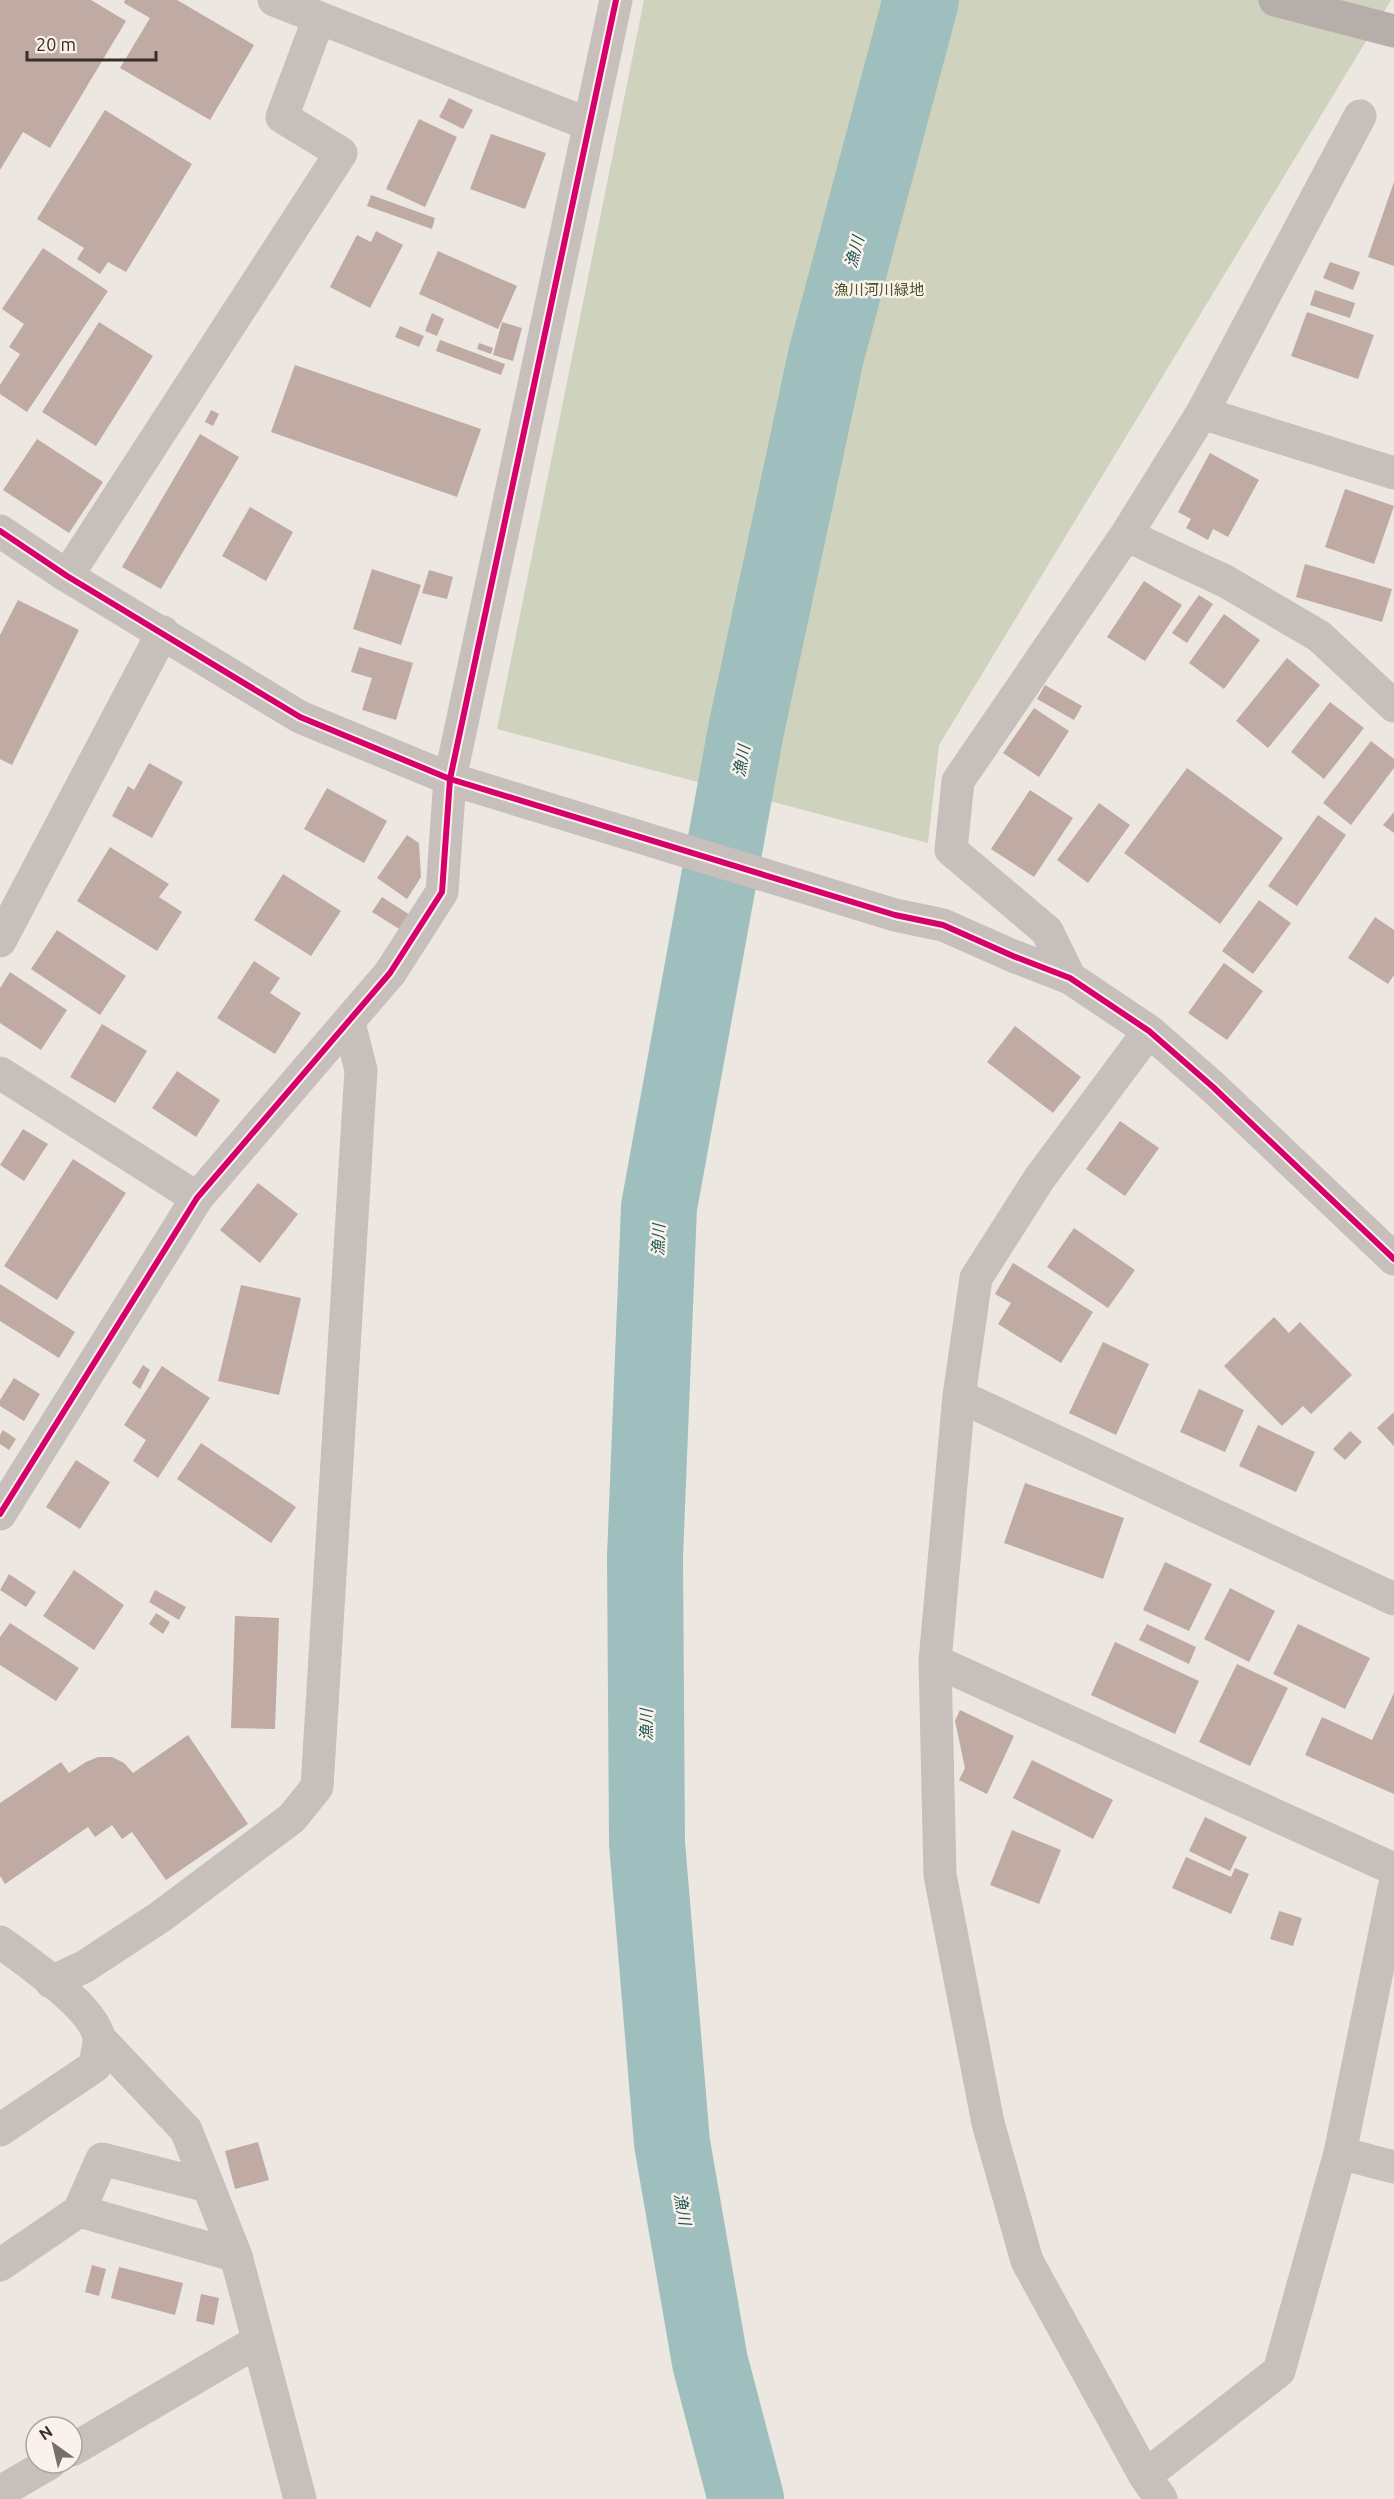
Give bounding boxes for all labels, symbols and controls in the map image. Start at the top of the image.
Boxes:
scale bar [27,24,156,62]
text: 20 m [36,34,76,54]
water label: 漁川 [841,232,867,270]
park label: 漁川河川緑地 [834,281,924,298]
water label: 漁川 [729,742,753,778]
water label: 漁川 [648,1222,668,1256]
water label: 漁川 [637,1707,655,1741]
water label: 漁川 [671,2192,695,2228]
north arrow [24,2415,84,2475]
text: N [36,2422,56,2443]

